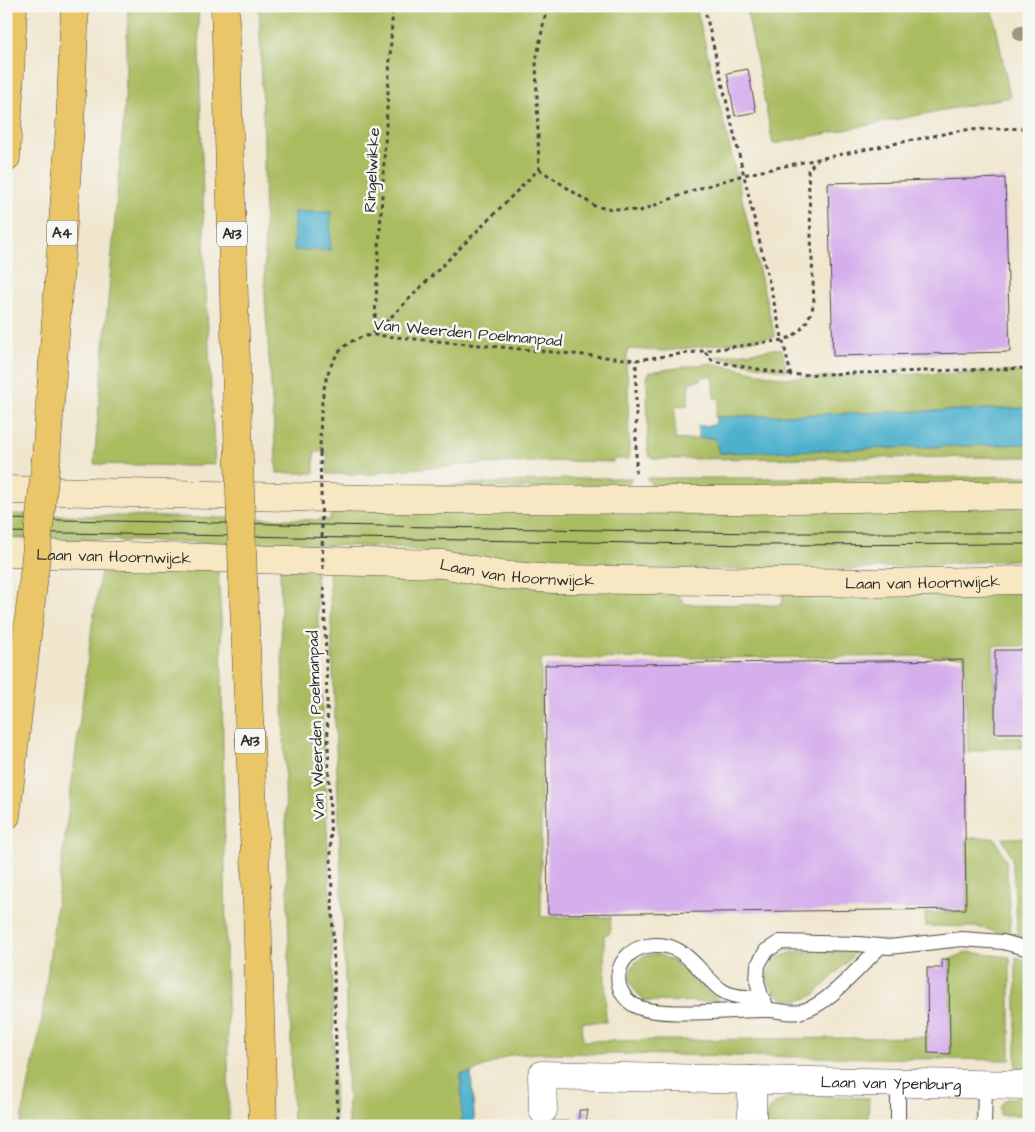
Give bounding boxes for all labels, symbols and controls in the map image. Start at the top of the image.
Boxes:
street label: Ringelwikke [359,127,386,213]
road number: A4 [47,220,77,246]
road number: A13 [217,222,247,246]
street label: Van Weerden Poelmanpad [373,314,563,352]
street label: Laan van Hoornwijck [36,544,192,570]
street label: Laan van Hoornwijck [438,554,595,592]
street label: Laan van Hoornwijck [845,571,1001,595]
street label: Van Weerden Poelmanpad [302,630,330,820]
road number: A13 [235,728,265,754]
street label: Laan van Ypenburg [820,1071,962,1097]

